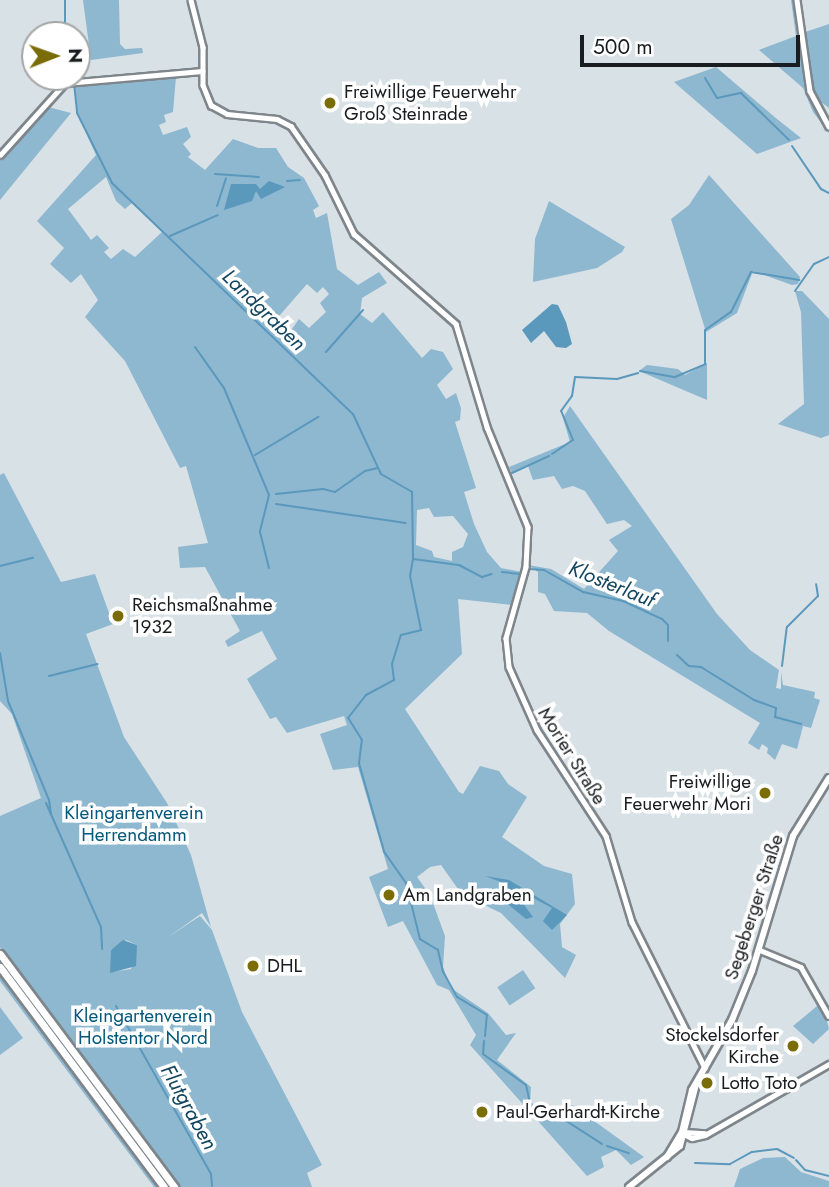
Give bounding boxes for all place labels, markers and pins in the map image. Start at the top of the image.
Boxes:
place label: Freiwillige Feuerwehr Groß Steinrade [344,81,516,125]
marker: Freiwillige Feuerwehr Groß Steinrade [322,95,338,111]
place label: Reichsmaßnahme 1932 [132,594,272,638]
marker: Reichsmaßnahme 1932 [110,608,126,624]
place label: Freiwillige Feuerwehr Mori [624,771,751,815]
marker: Freiwillige Feuerwehr Mori [757,785,773,801]
place label: Am Landgraben [403,884,532,906]
marker: Am Landgraben [381,887,397,903]
place label: DHL [267,955,302,977]
marker: DHL [245,958,261,974]
place label: Stockelsdorfer Kirche [665,1024,779,1068]
marker: Stockelsdorfer Kirche [785,1038,801,1054]
place label: Lotto Toto [721,1072,797,1094]
marker: Lotto Toto [699,1075,715,1091]
place label: Paul-Gerhardt-Kirche [496,1101,660,1123]
marker: Paul-Gerhardt-Kirche [474,1104,490,1120]

